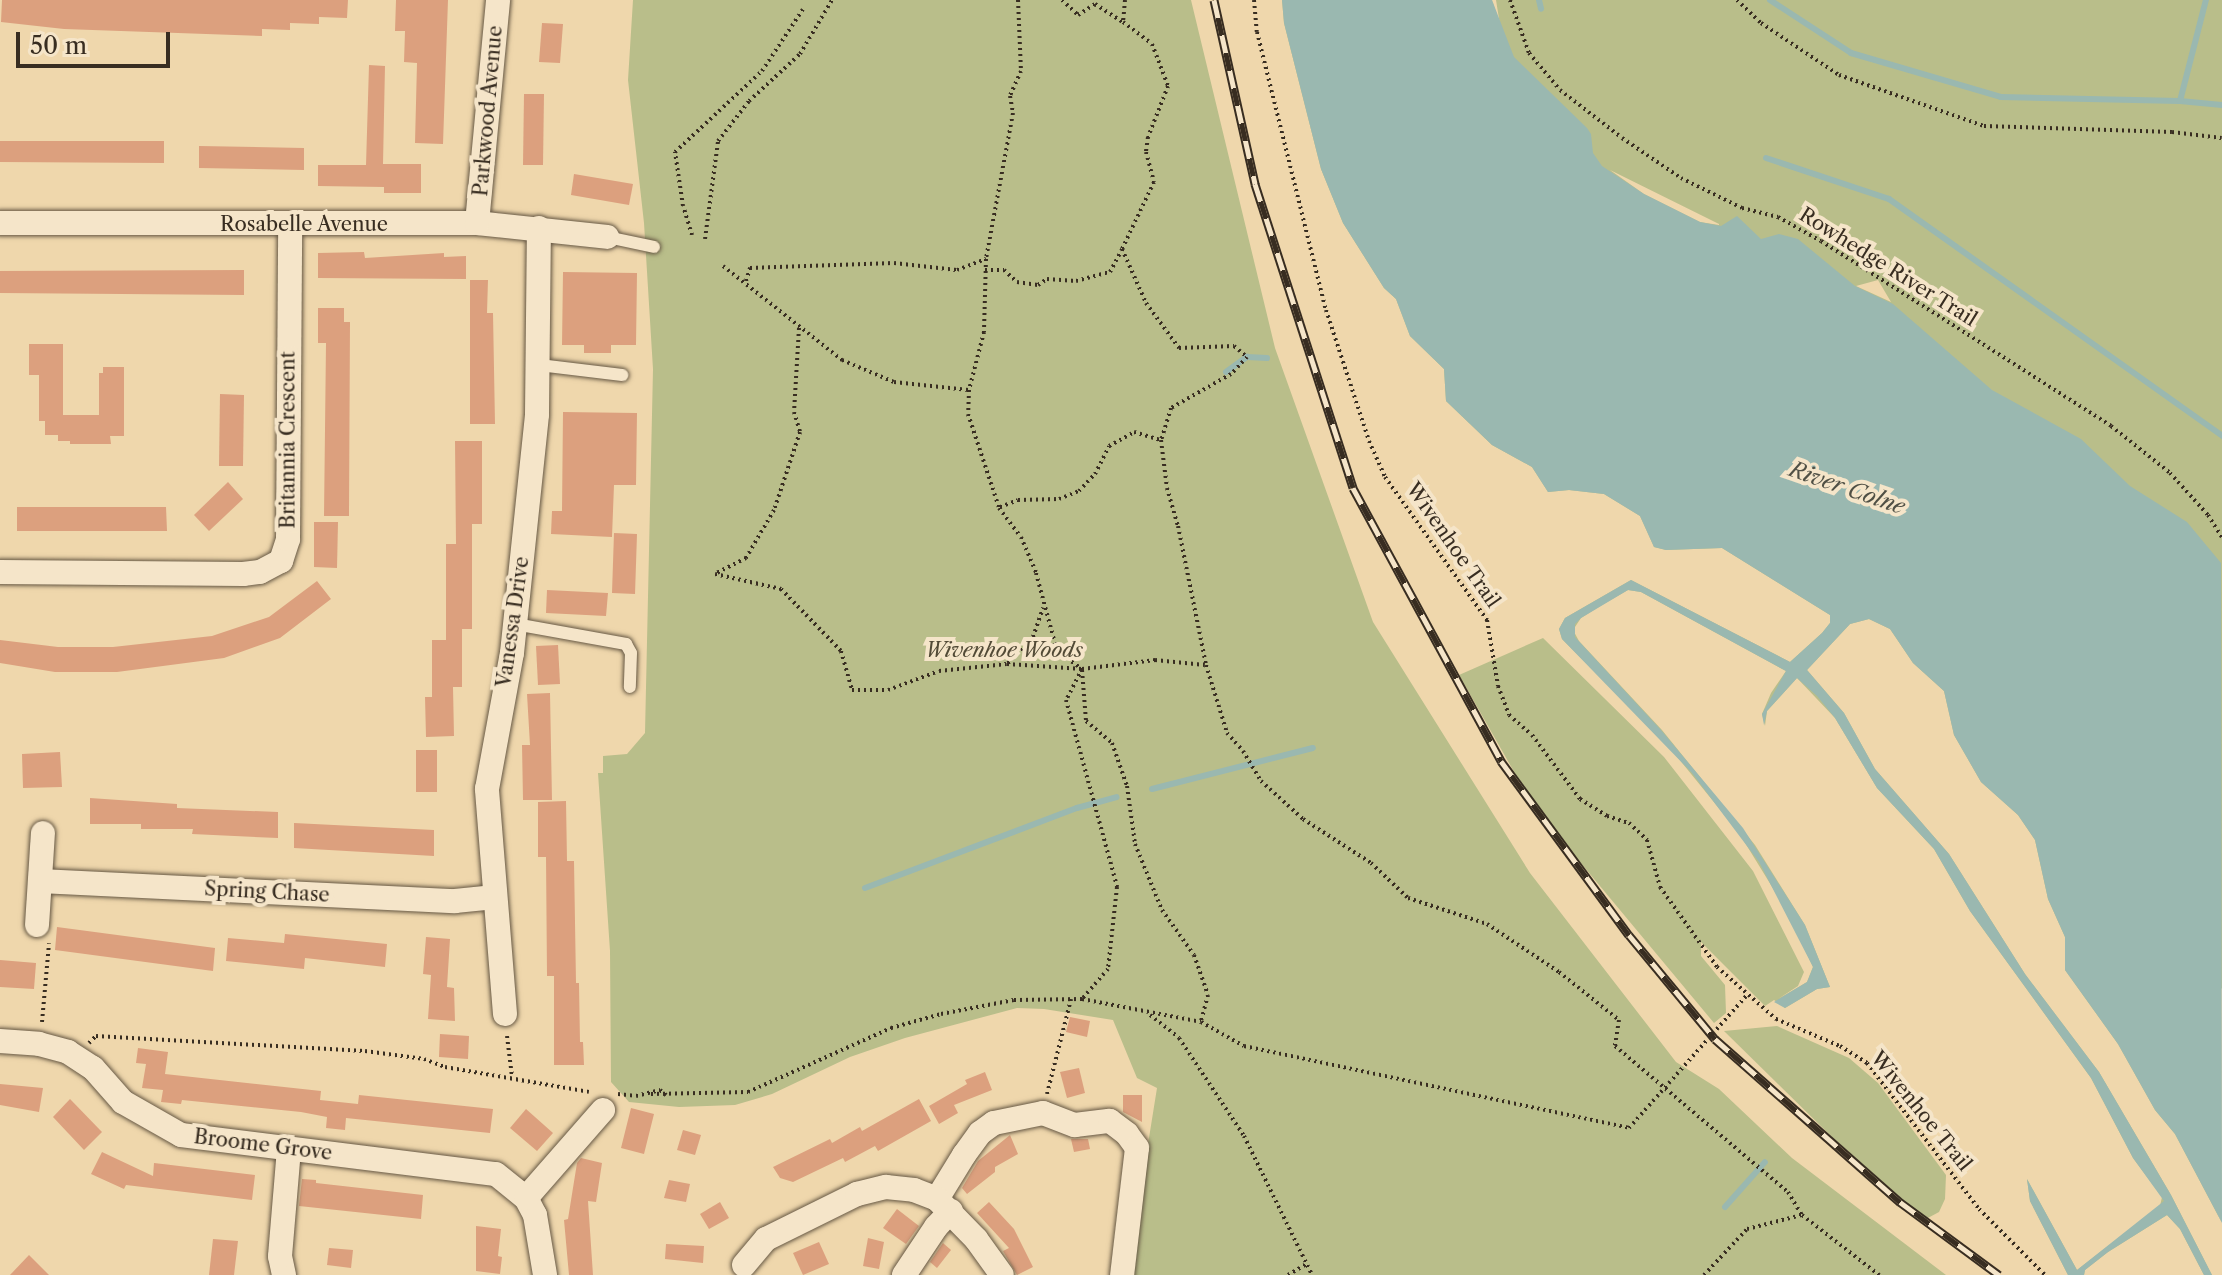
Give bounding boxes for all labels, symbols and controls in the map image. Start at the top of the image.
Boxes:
scale bar [20,16,174,66]
street label: Parkwood Avenue [469,24,507,198]
text: 50 m [30,31,87,60]
street label: Rowhedge River Trail [1794,202,1982,332]
street label: Rosabelle Avenue [220,212,388,236]
street label: Britannia Crescent [276,351,300,529]
water label: River Colne [1786,456,1908,520]
street label: Wivenhoe Trail [1401,478,1505,612]
street label: Vanessa Drive [492,555,534,689]
park label: Wivenhoe Woods [925,638,1083,662]
street label: Spring Chase [204,877,330,907]
street label: Wivenhoe Trail [1865,1046,1977,1176]
street label: Broome Grove [192,1125,334,1165]

